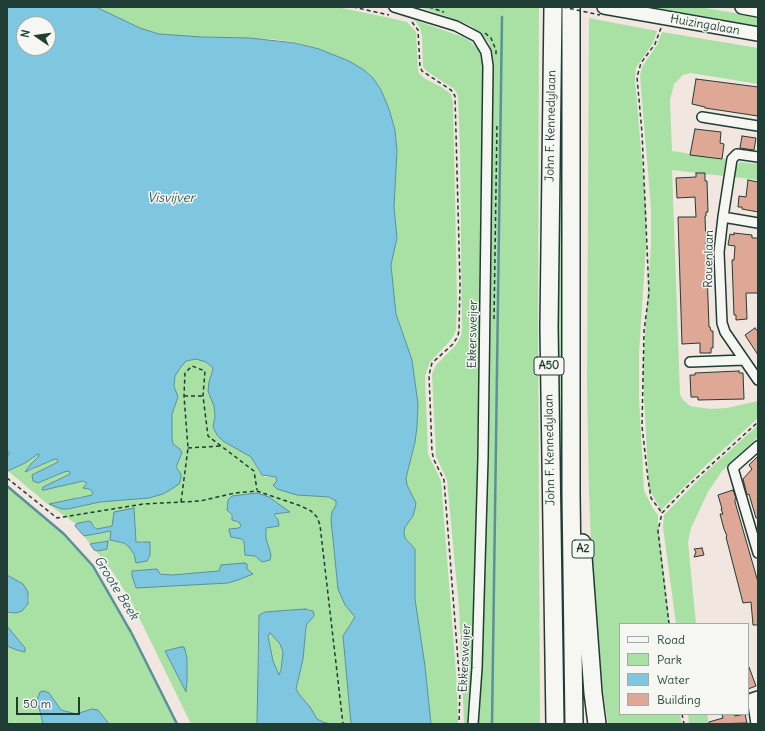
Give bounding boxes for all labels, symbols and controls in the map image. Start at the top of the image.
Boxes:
street label: Huizingalaan [669,12,741,38]
north arrow [16,16,56,56]
text: N [18,28,33,39]
street label: John F. Kennedylaan [543,70,559,182]
water label: Visvijver [147,190,195,206]
street label: Rouenlaan [701,230,717,288]
street label: Ekkersweijer [465,300,481,368]
road number: A50 [534,357,564,375]
street label: John F. Kennedylaan [542,394,558,506]
road number: A2 [572,540,594,558]
water label: Groote Beek [90,553,142,623]
street label: Ekkersweijer [456,623,474,693]
legend [619,623,749,715]
text: Road [657,632,685,647]
text: Park [657,652,682,667]
text: Water [657,672,690,687]
scale bar [18,689,82,715]
text: Building [657,692,701,707]
text: 50 m [23,696,51,711]

